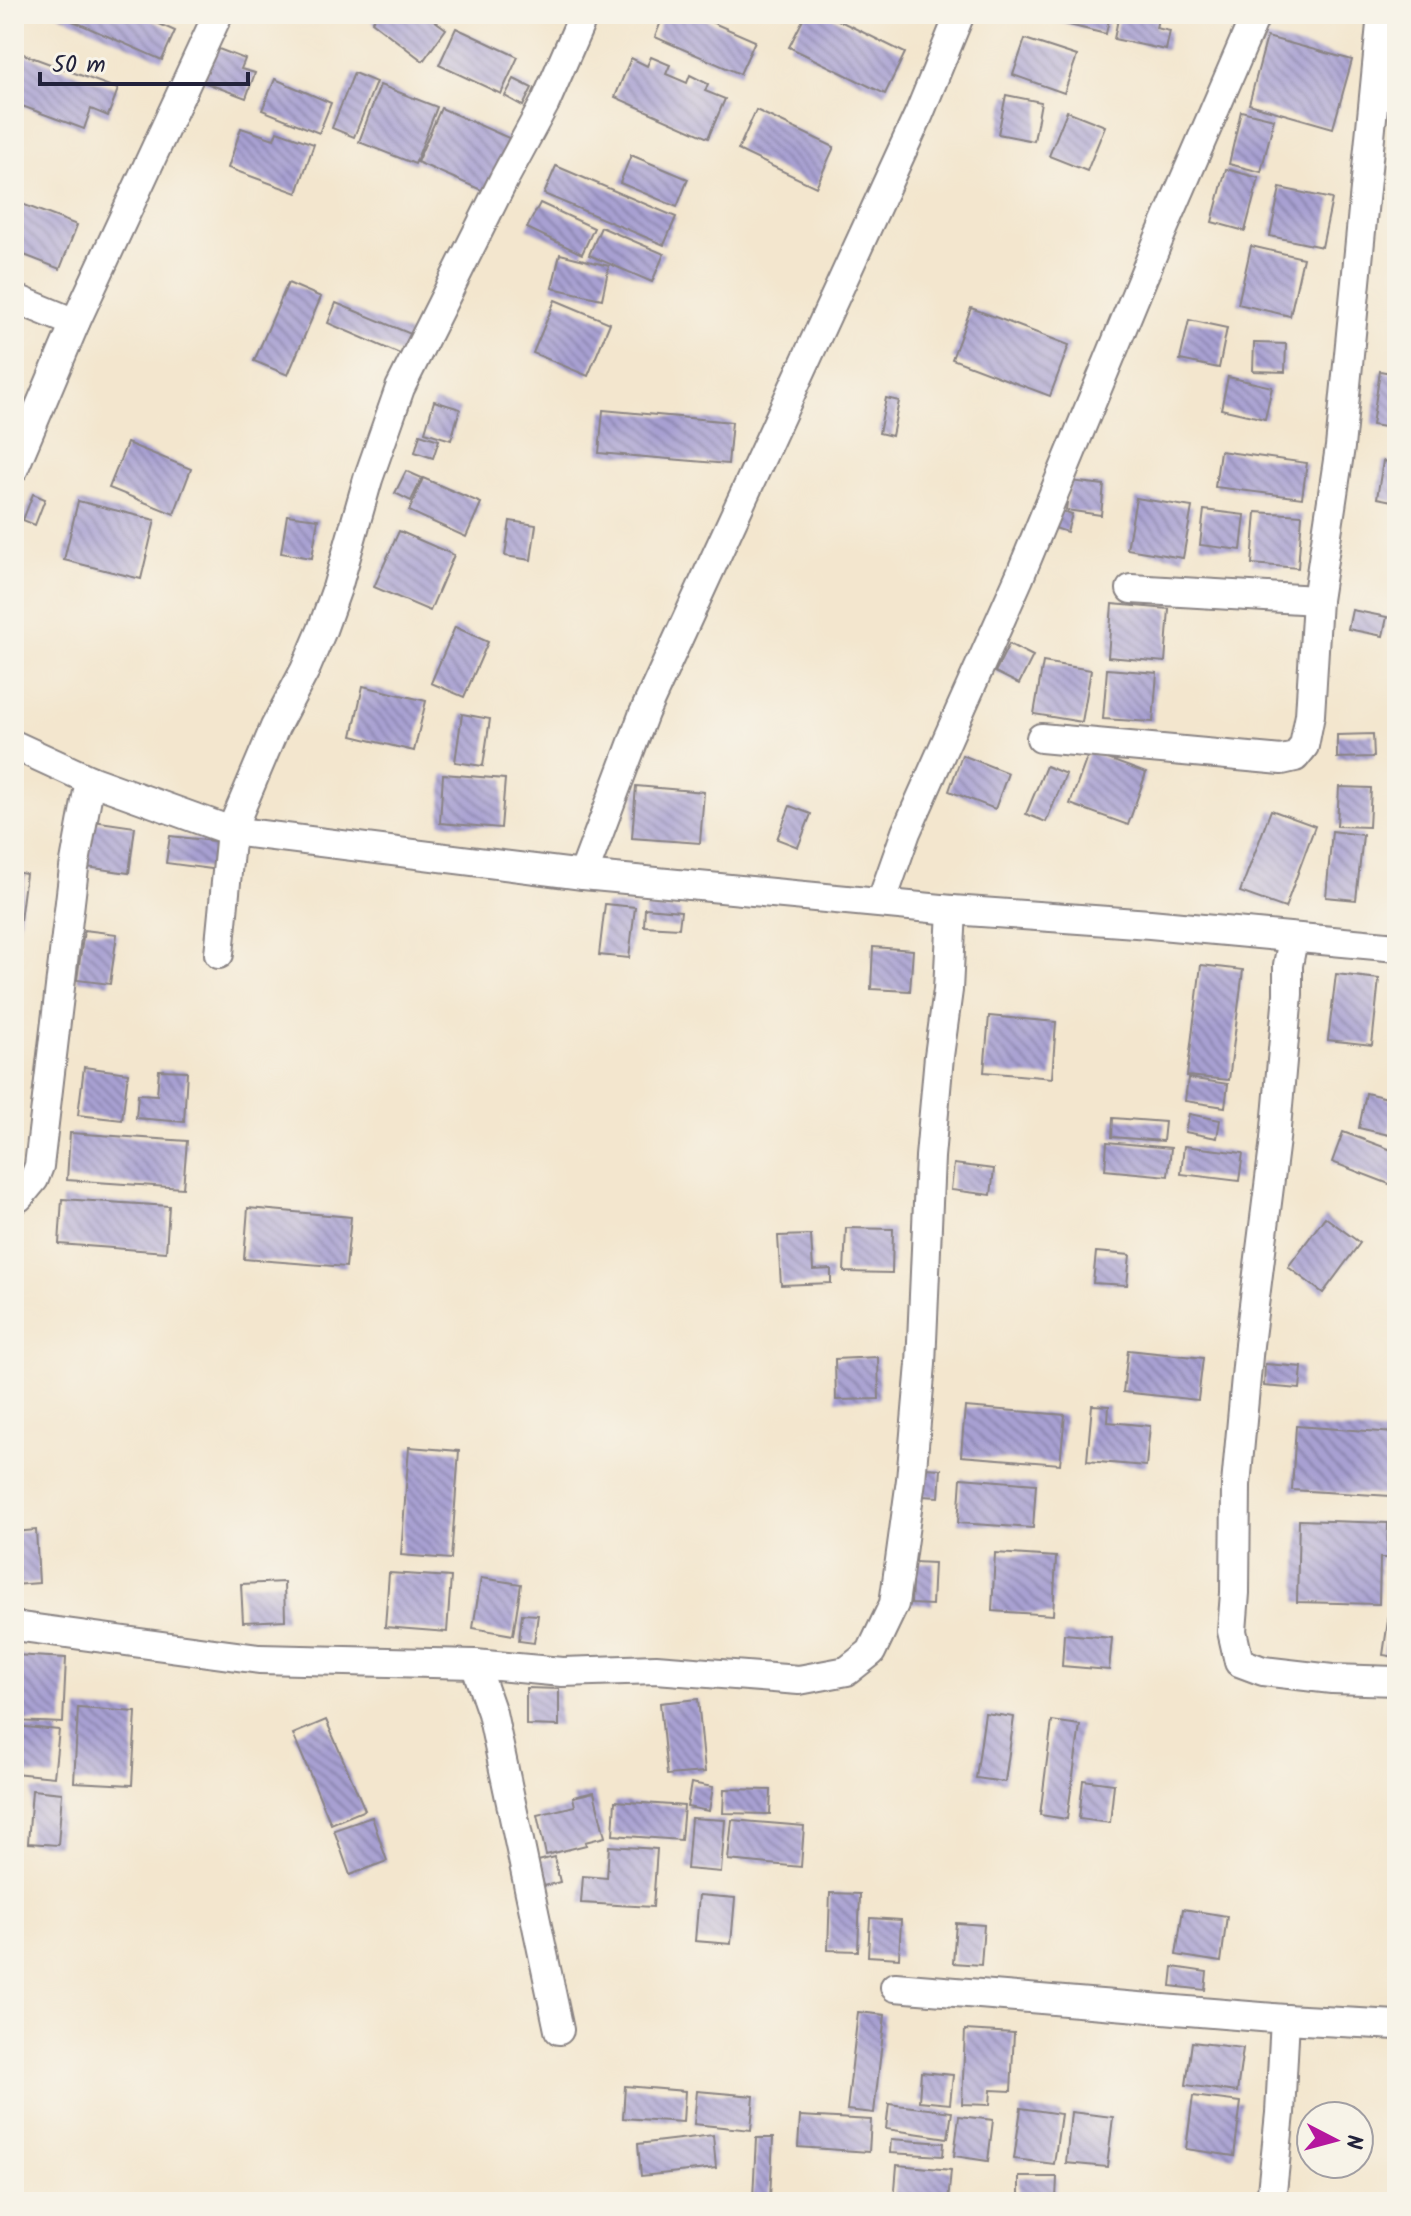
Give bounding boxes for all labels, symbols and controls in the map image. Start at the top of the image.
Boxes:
scale bar [40,36,248,86]
text: 50 m [52,46,106,85]
north arrow [1295,2100,1375,2180]
text: N [1334,2133,1371,2151]

